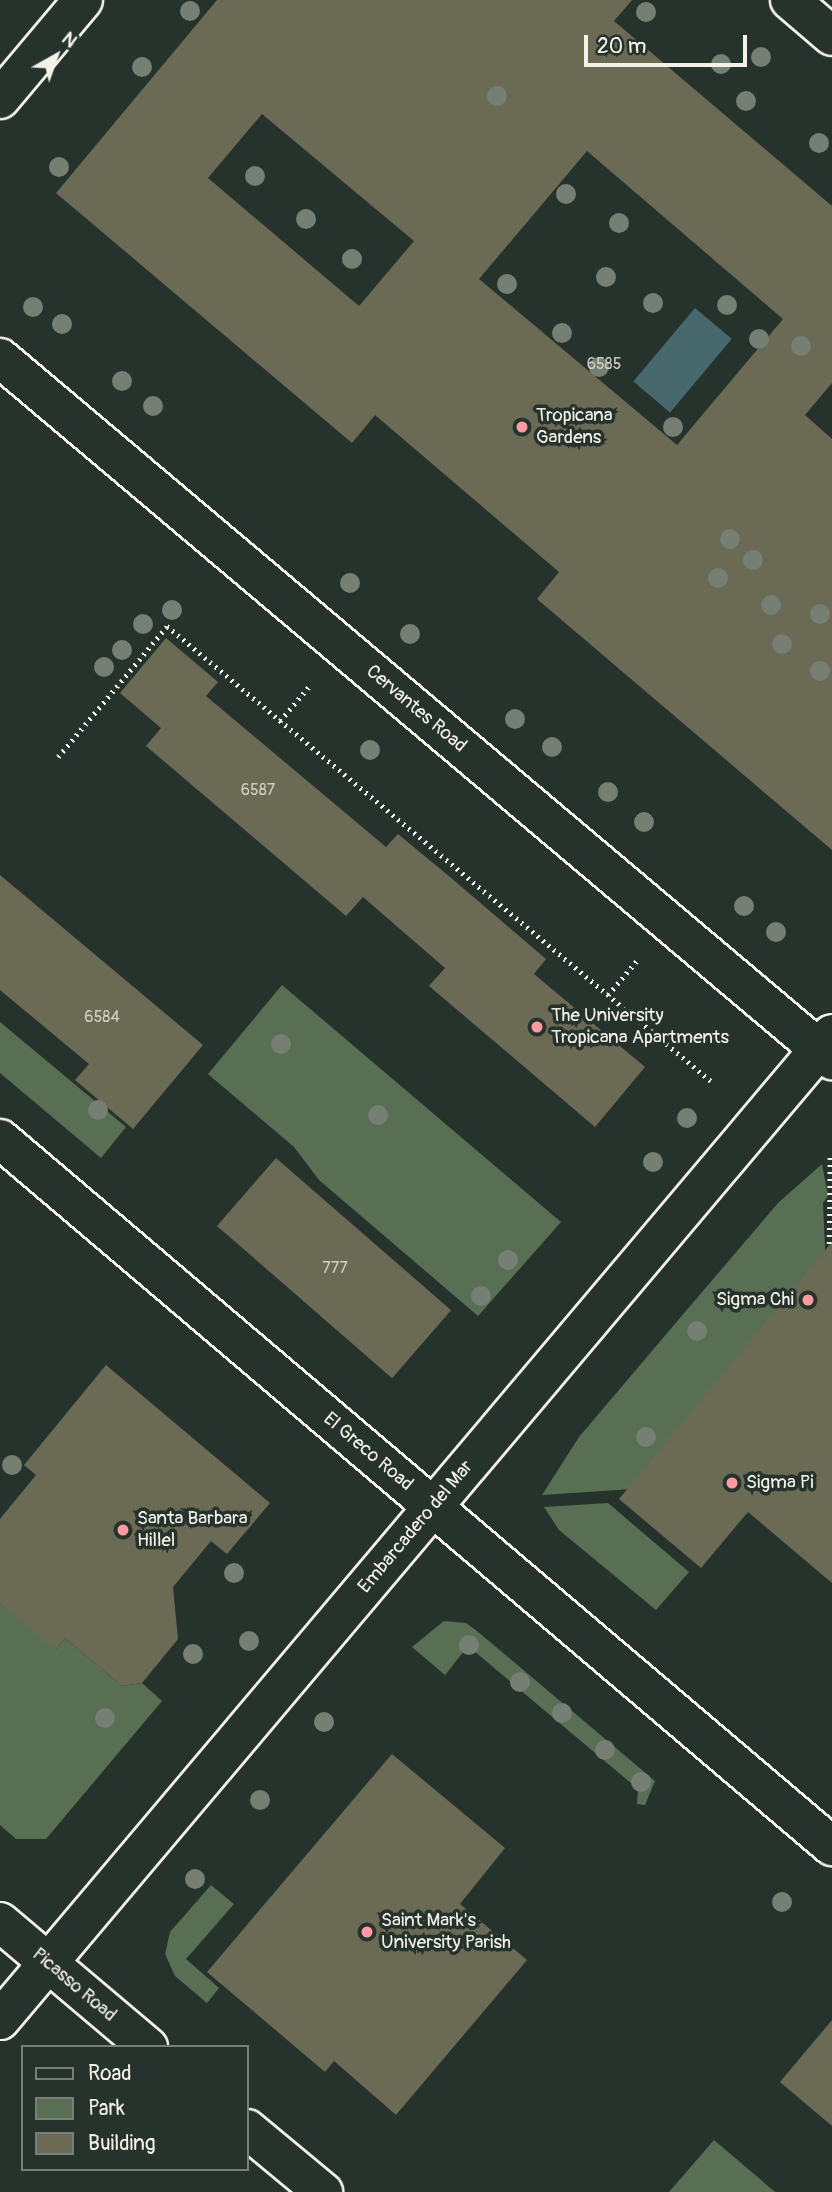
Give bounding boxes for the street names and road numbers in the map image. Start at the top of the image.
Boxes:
street label: Cervantes Road [361,660,471,758]
street label: El Greco Road [318,1408,418,1496]
street label: Embarcadero del Mar [354,1456,478,1598]
street label: Picasso Road [27,1943,121,2027]

